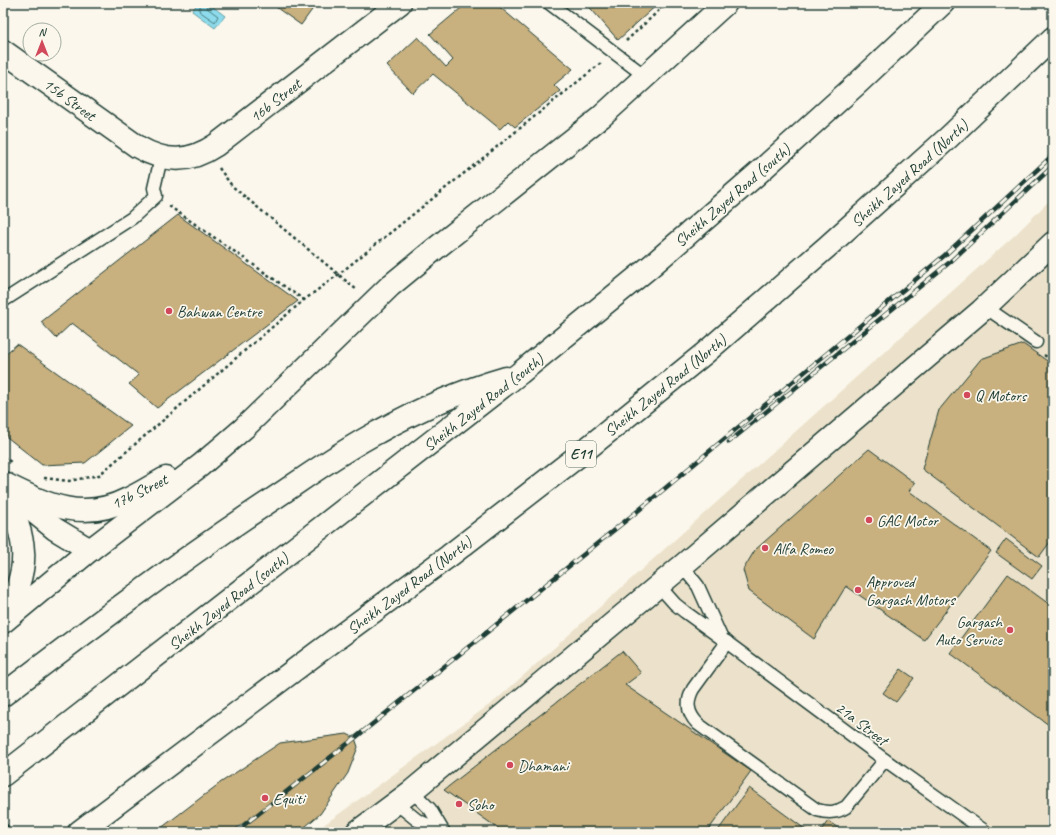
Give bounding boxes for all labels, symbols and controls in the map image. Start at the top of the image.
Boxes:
north arrow [22,22,62,62]
text: N [39,25,48,39]
street label: 16b Street [246,73,307,127]
street label: 15b Street [39,74,101,126]
street label: Sheikh Zayed Road (North) [847,115,973,232]
street label: Sheikh Zayed Road (south) [671,139,795,252]
place label: Bahwan Centre [177,302,264,322]
marker: Bahwan Centre [164,306,174,316]
street label: Sheikh Zayed Road (North) [601,330,731,441]
street label: Sheikh Zayed Road (south) [420,349,548,456]
place label: Q Motors [975,386,1028,406]
marker: Q Motors [962,390,972,400]
road number: E11 [566,441,596,467]
street label: 17b Street [108,469,172,514]
place label: GAC Motor [877,511,939,531]
marker: GAC Motor [864,515,874,525]
street label: Sheikh Zayed Road (North) [343,532,476,639]
place label: Alfa Romeo [773,539,834,559]
marker: Alfa Romeo [760,543,770,553]
street label: Sheikh Zayed Road (south) [165,548,293,655]
place label: Approved Gargash Motors [866,572,956,610]
marker: Approved Gargash Motors [853,585,863,595]
place label: Gargash Auto Service [935,612,1004,650]
marker: Gargash Auto Service [1005,625,1015,635]
street label: 21a Street [831,698,894,751]
place label: Dhamani [518,756,570,776]
marker: Dhamani [505,760,515,770]
place label: Equiti [273,789,307,809]
marker: Equiti [260,793,270,803]
place label: Soho [467,795,496,815]
marker: Soho [454,799,464,809]

